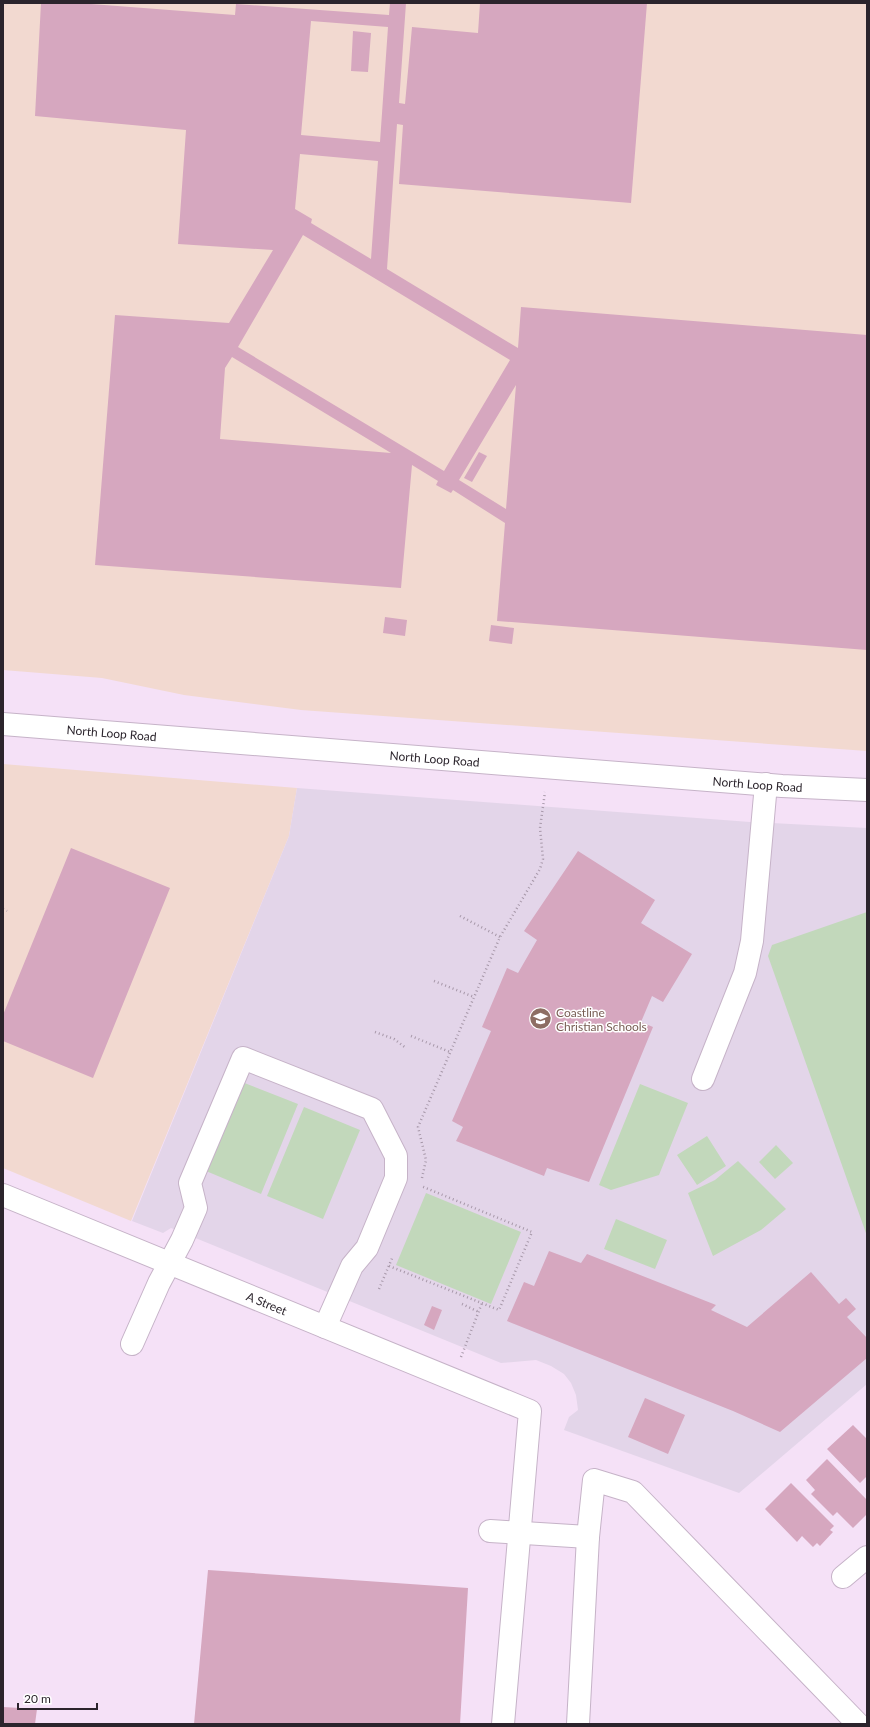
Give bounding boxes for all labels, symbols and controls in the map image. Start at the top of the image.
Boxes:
street label: North Loop Road [66,722,157,744]
street label: North Loop Road [389,747,480,769]
street label: North Loop Road [712,773,803,794]
place label: Coastline Christian Schools [556,1005,647,1034]
school or university icon: Coastline Christian Schools [527,1006,553,1032]
street label: A Street [244,1288,290,1318]
scale bar [18,1685,97,1711]
text: 20 m [24,1691,51,1706]

